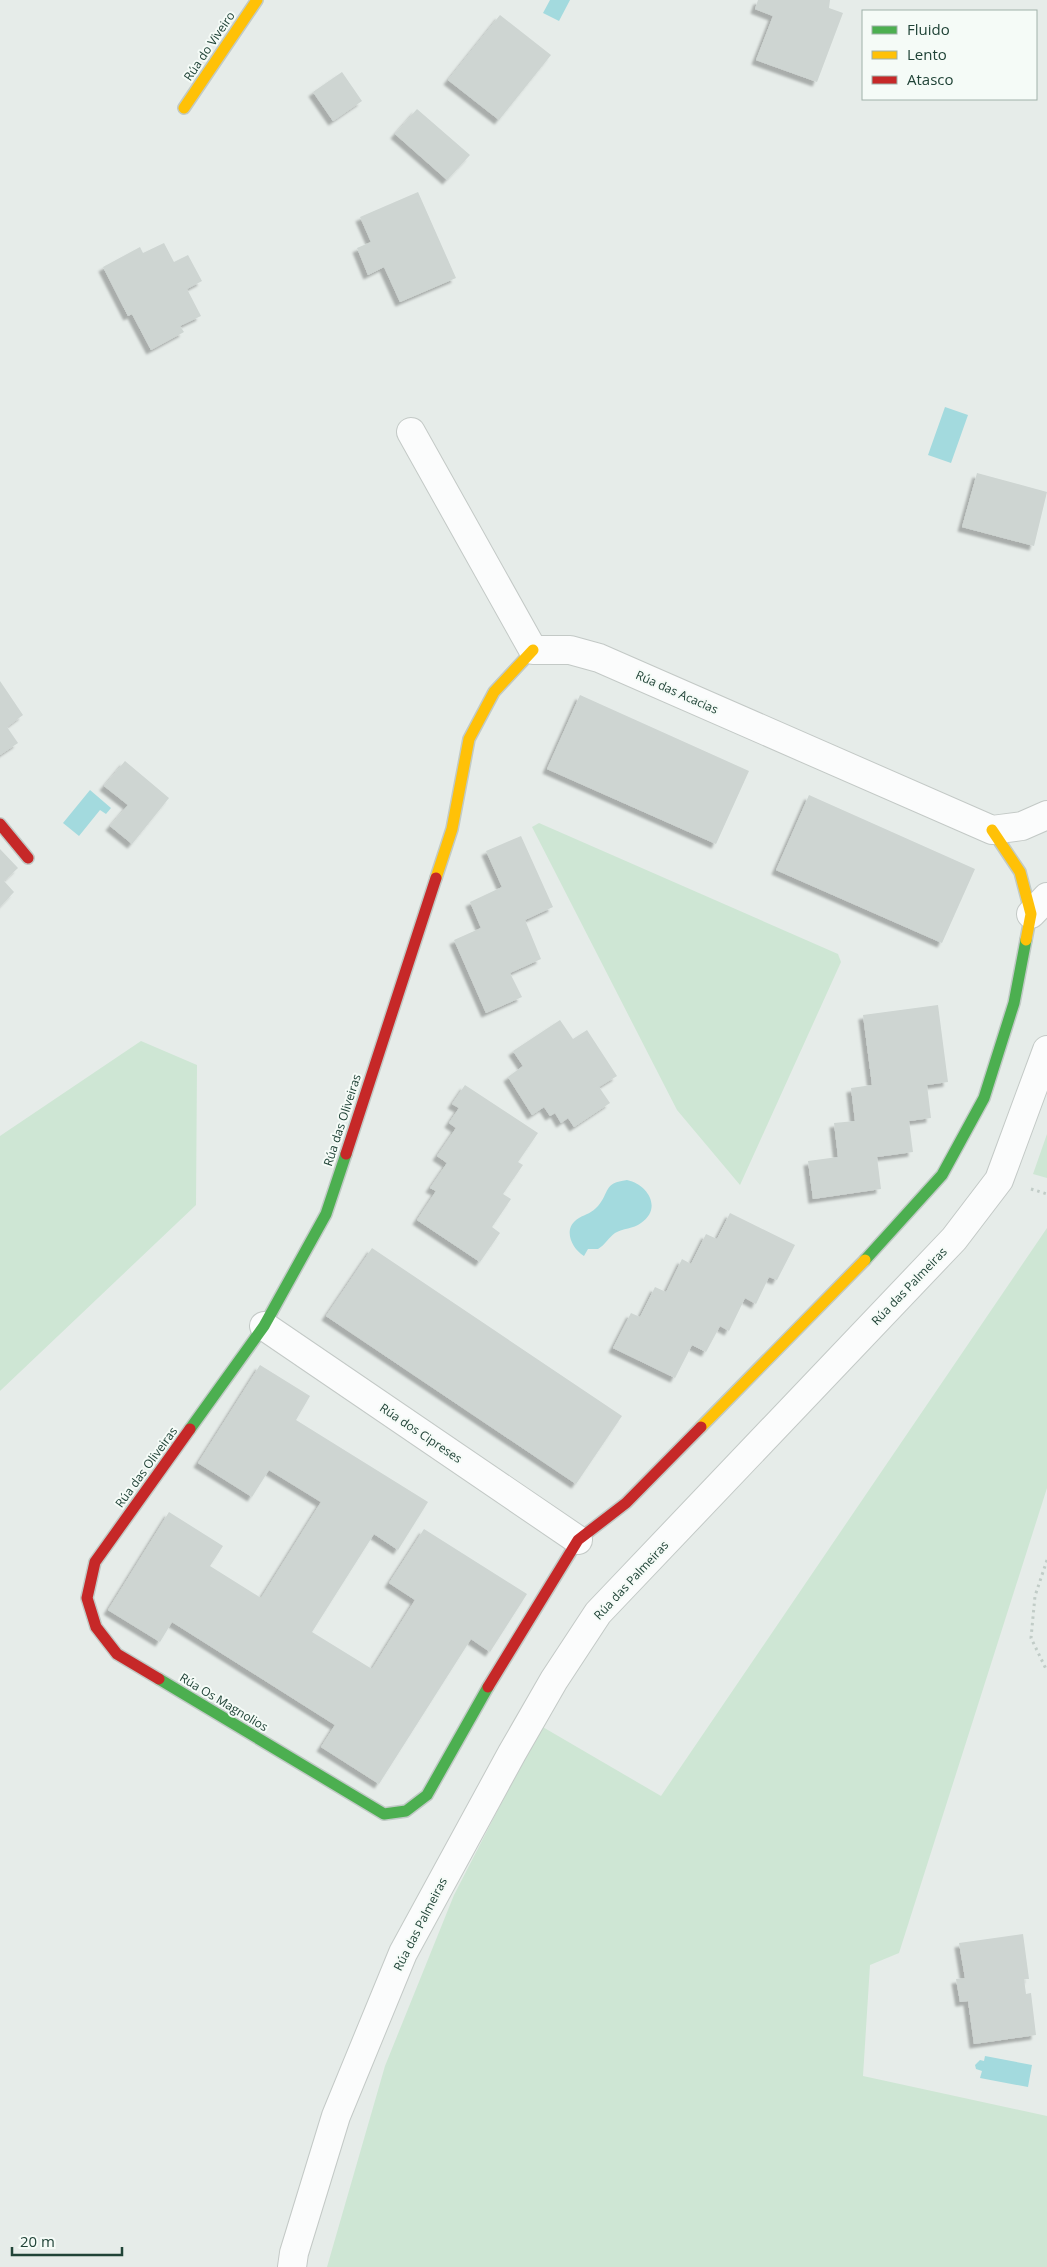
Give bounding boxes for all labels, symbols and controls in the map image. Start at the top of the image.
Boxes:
street label: Rúa do Viveiro [180,8,238,84]
legend [862,10,1037,100]
text: Fluido [907,19,950,39]
text: Lento [907,44,947,64]
text: Atasco [907,69,954,89]
street label: Rúa das Acacias [633,666,721,718]
street label: Rúa das Oliveiras [319,1072,365,1168]
street label: Rúa das Palmeiras [867,1243,951,1329]
street label: Rúa dos Cipreses [377,1399,466,1467]
street label: Rúa das Oliveiras [111,1423,181,1511]
street label: Rúa das Palmeiras [590,1537,672,1623]
street label: Rúa Os Magnolios [177,1669,272,1735]
street label: Rúa das Palmeiras [389,1874,451,1974]
scale bar [12,2224,122,2256]
text: 20 m [20,2231,55,2251]

